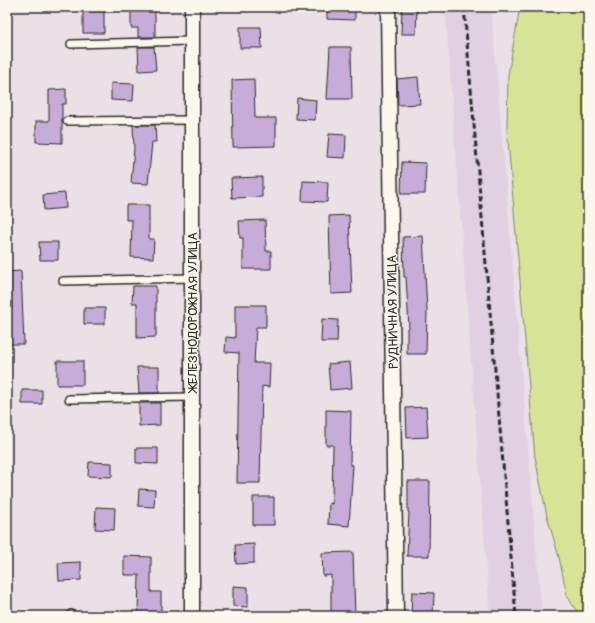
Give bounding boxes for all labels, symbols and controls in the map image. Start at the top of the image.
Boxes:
street label: ЖЕЛЕЗНОДОРОЖНАЯ УЛИЦА [185,231,201,394]
street label: РУДНИЧНАЯ УЛИЦА [384,254,402,369]

